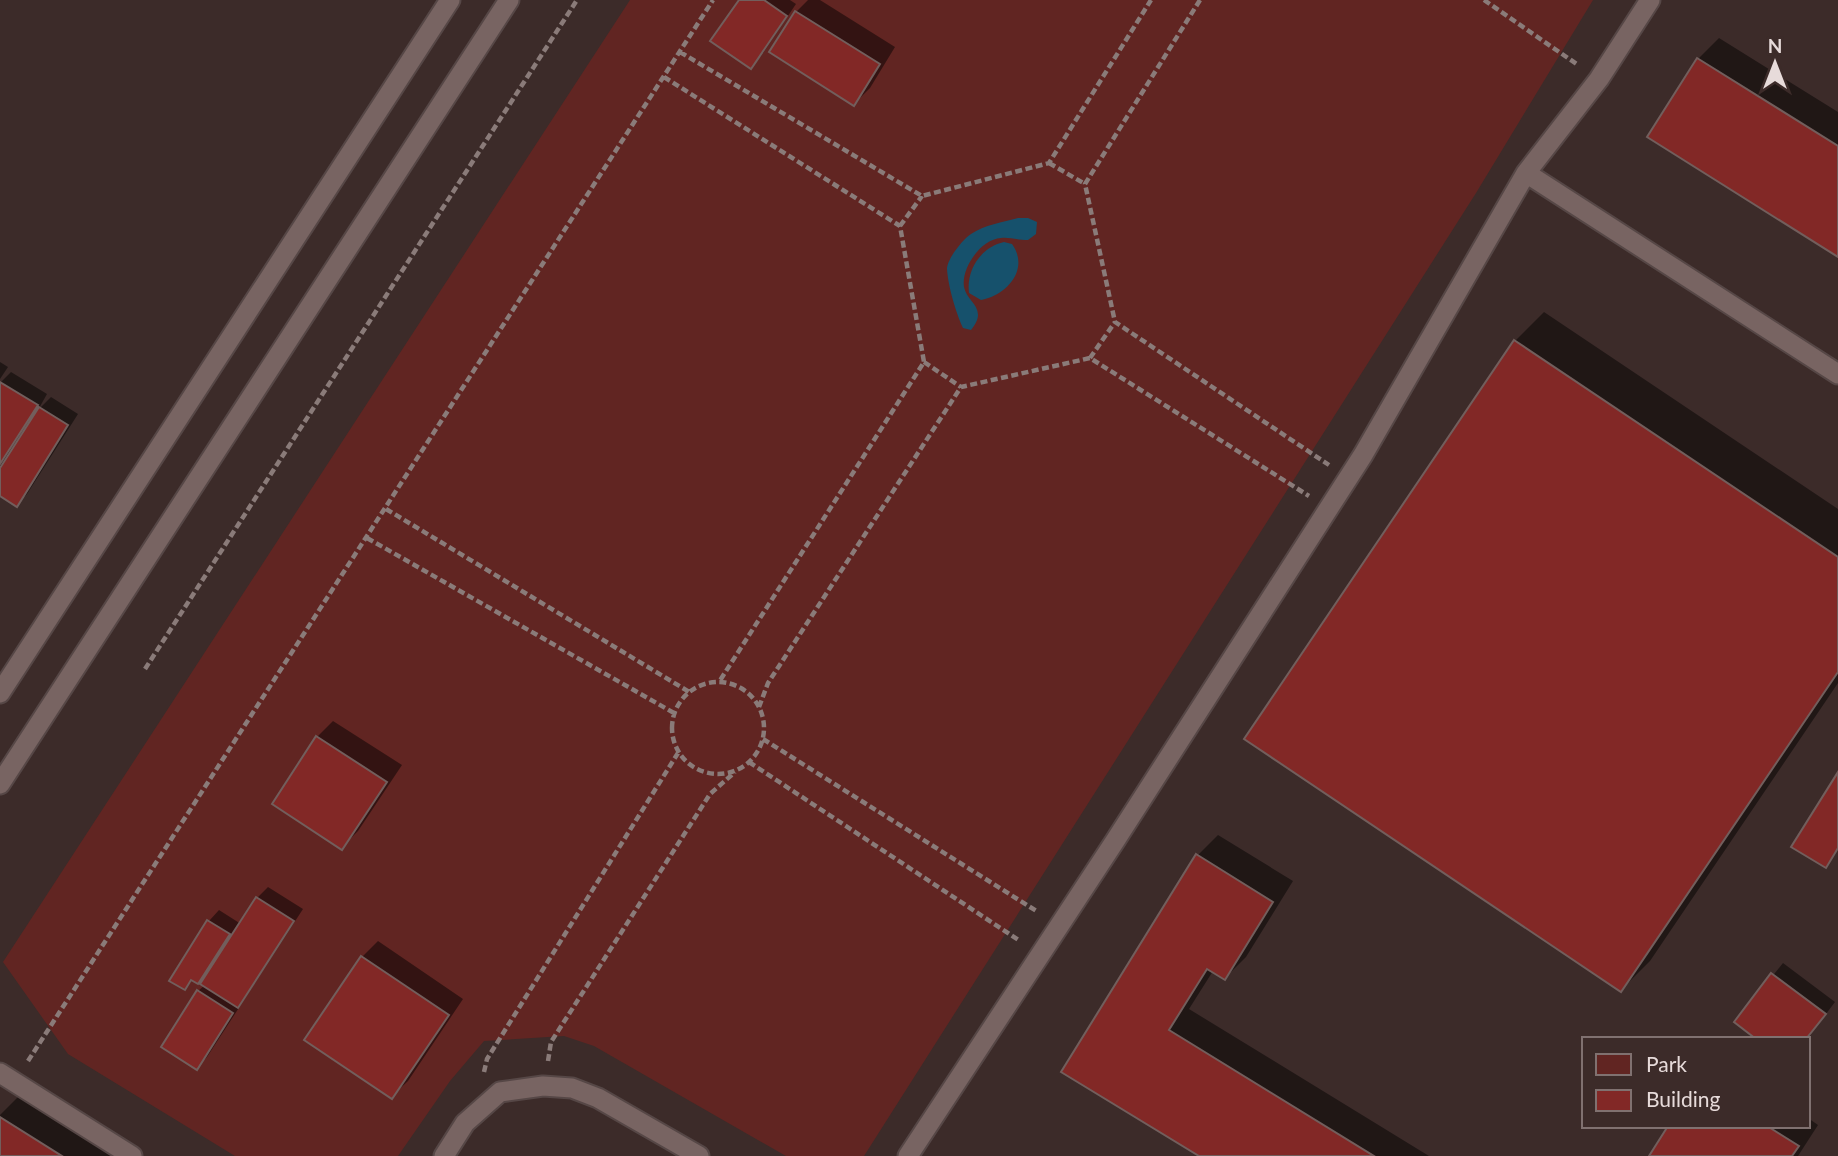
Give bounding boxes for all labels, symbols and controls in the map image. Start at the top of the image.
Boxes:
north arrow [1740,28,1810,98]
text: N [1768,34,1782,57]
legend [1582,1037,1810,1128]
text: Park [1646,1051,1687,1076]
text: Building [1646,1086,1721,1111]

